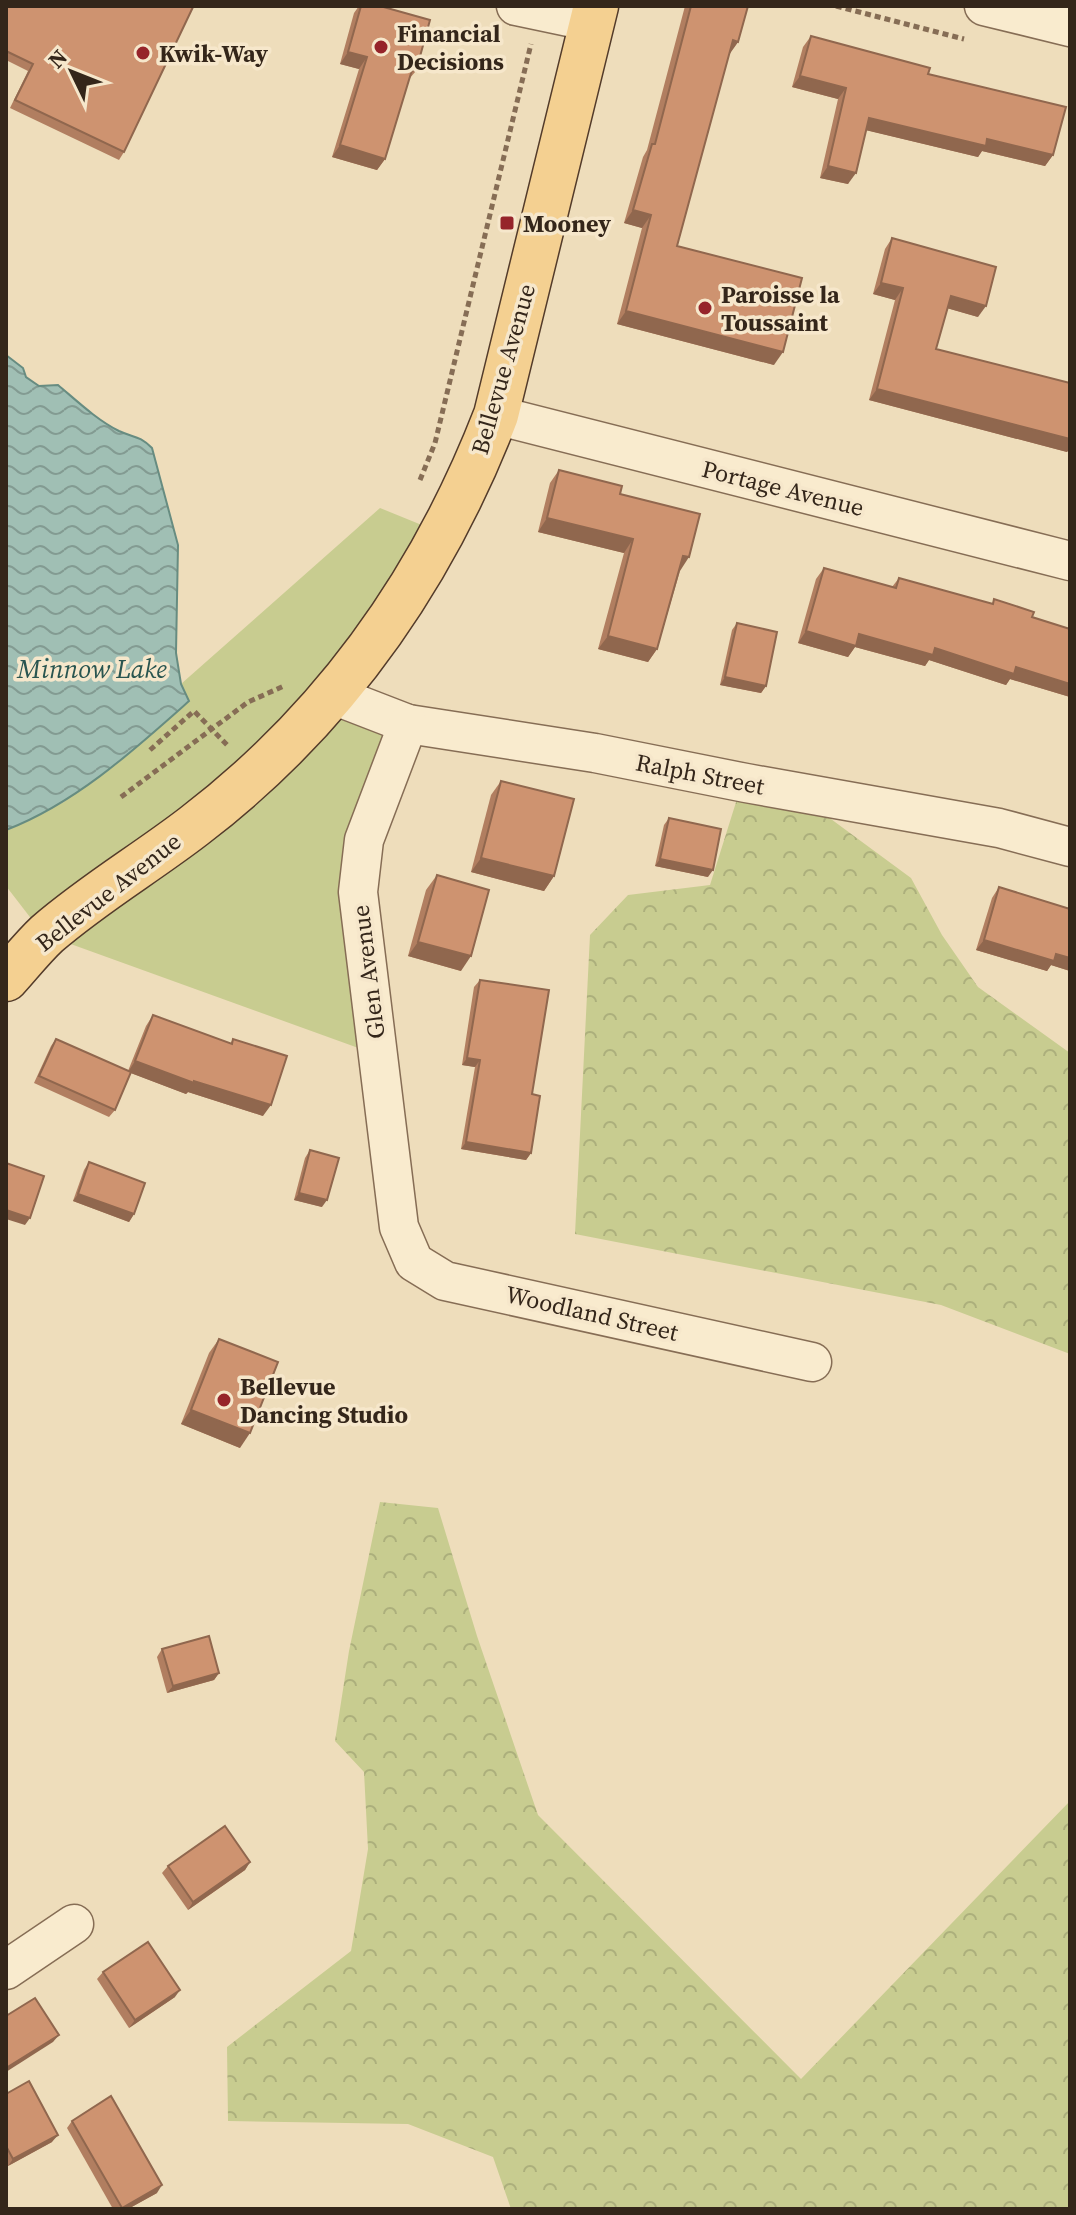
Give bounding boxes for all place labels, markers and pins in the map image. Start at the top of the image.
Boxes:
place label: Financial Decisions [397,17,504,78]
place label: Kwik-Way [159,37,268,70]
marker: Financial Decisions [372,38,390,56]
marker: Kwik-Way [134,44,152,62]
place label: Mooney [523,207,611,240]
marker: Mooney [498,214,516,232]
place label: Paroisse la Toussaint [721,278,840,339]
marker: Paroisse la Toussaint [696,299,714,317]
place label: Bellevue Dancing Studio [240,1370,408,1431]
marker: Bellevue Dancing Studio [215,1391,233,1409]

